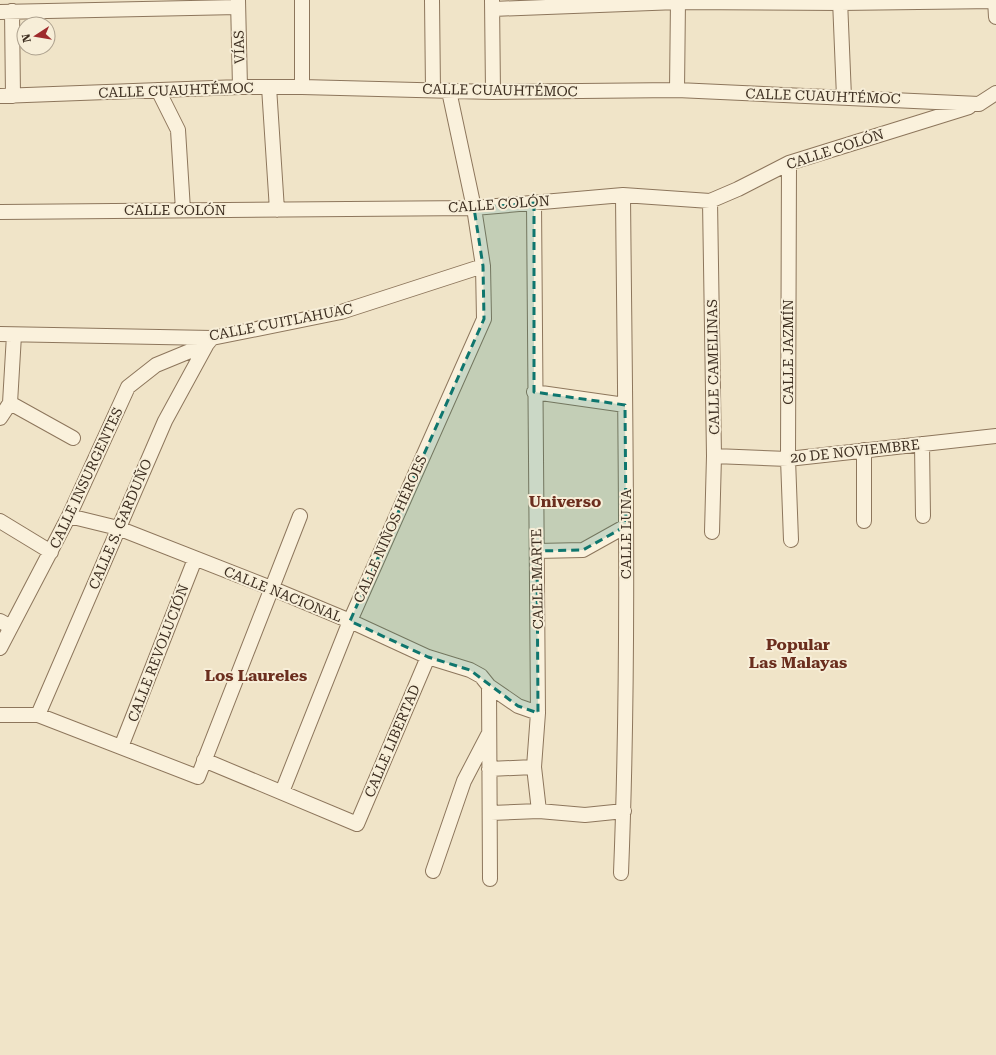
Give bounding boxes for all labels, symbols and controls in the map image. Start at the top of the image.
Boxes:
north arrow [16,16,56,56]
street label: VÍAS [230,30,248,64]
text: N [19,32,34,43]
street label: CALLE CUAUHTÉMOC [98,79,254,101]
street label: CALLE CUAUHTÉMOC [422,81,578,99]
street label: CALLE CUAUHTÉMOC [745,85,901,107]
street label: CALLE COLÓN [784,126,886,172]
street label: CALLE COLÓN [448,192,550,216]
street label: CALLE COLÓN [124,202,226,218]
street label: CALLE CAMELINAS [704,299,722,435]
street label: CALLE JAZMÍN [780,299,796,405]
street label: CALLE CUITLAHUAC [208,300,354,344]
street label: CALLE INSURGENTES [46,405,126,551]
street label: 20 DE NOVIEMBRE [790,436,921,466]
street label: CALLE NIÑOS HÉROES [350,452,430,605]
street label: CALLE S. GARDUÑO [85,456,155,592]
street label: CALLE LUNA [618,489,634,579]
district label: Universo [529,492,601,511]
street label: CALLE MARTE [528,529,546,629]
street label: CALLE NACIONAL [222,563,345,625]
street label: CALLE REVOLUCIÓN [124,582,192,724]
district label: Popular Las Malayas [749,635,847,672]
district label: Los Laureles [205,666,307,685]
street label: CALLE LIBERTAD [361,682,423,800]

